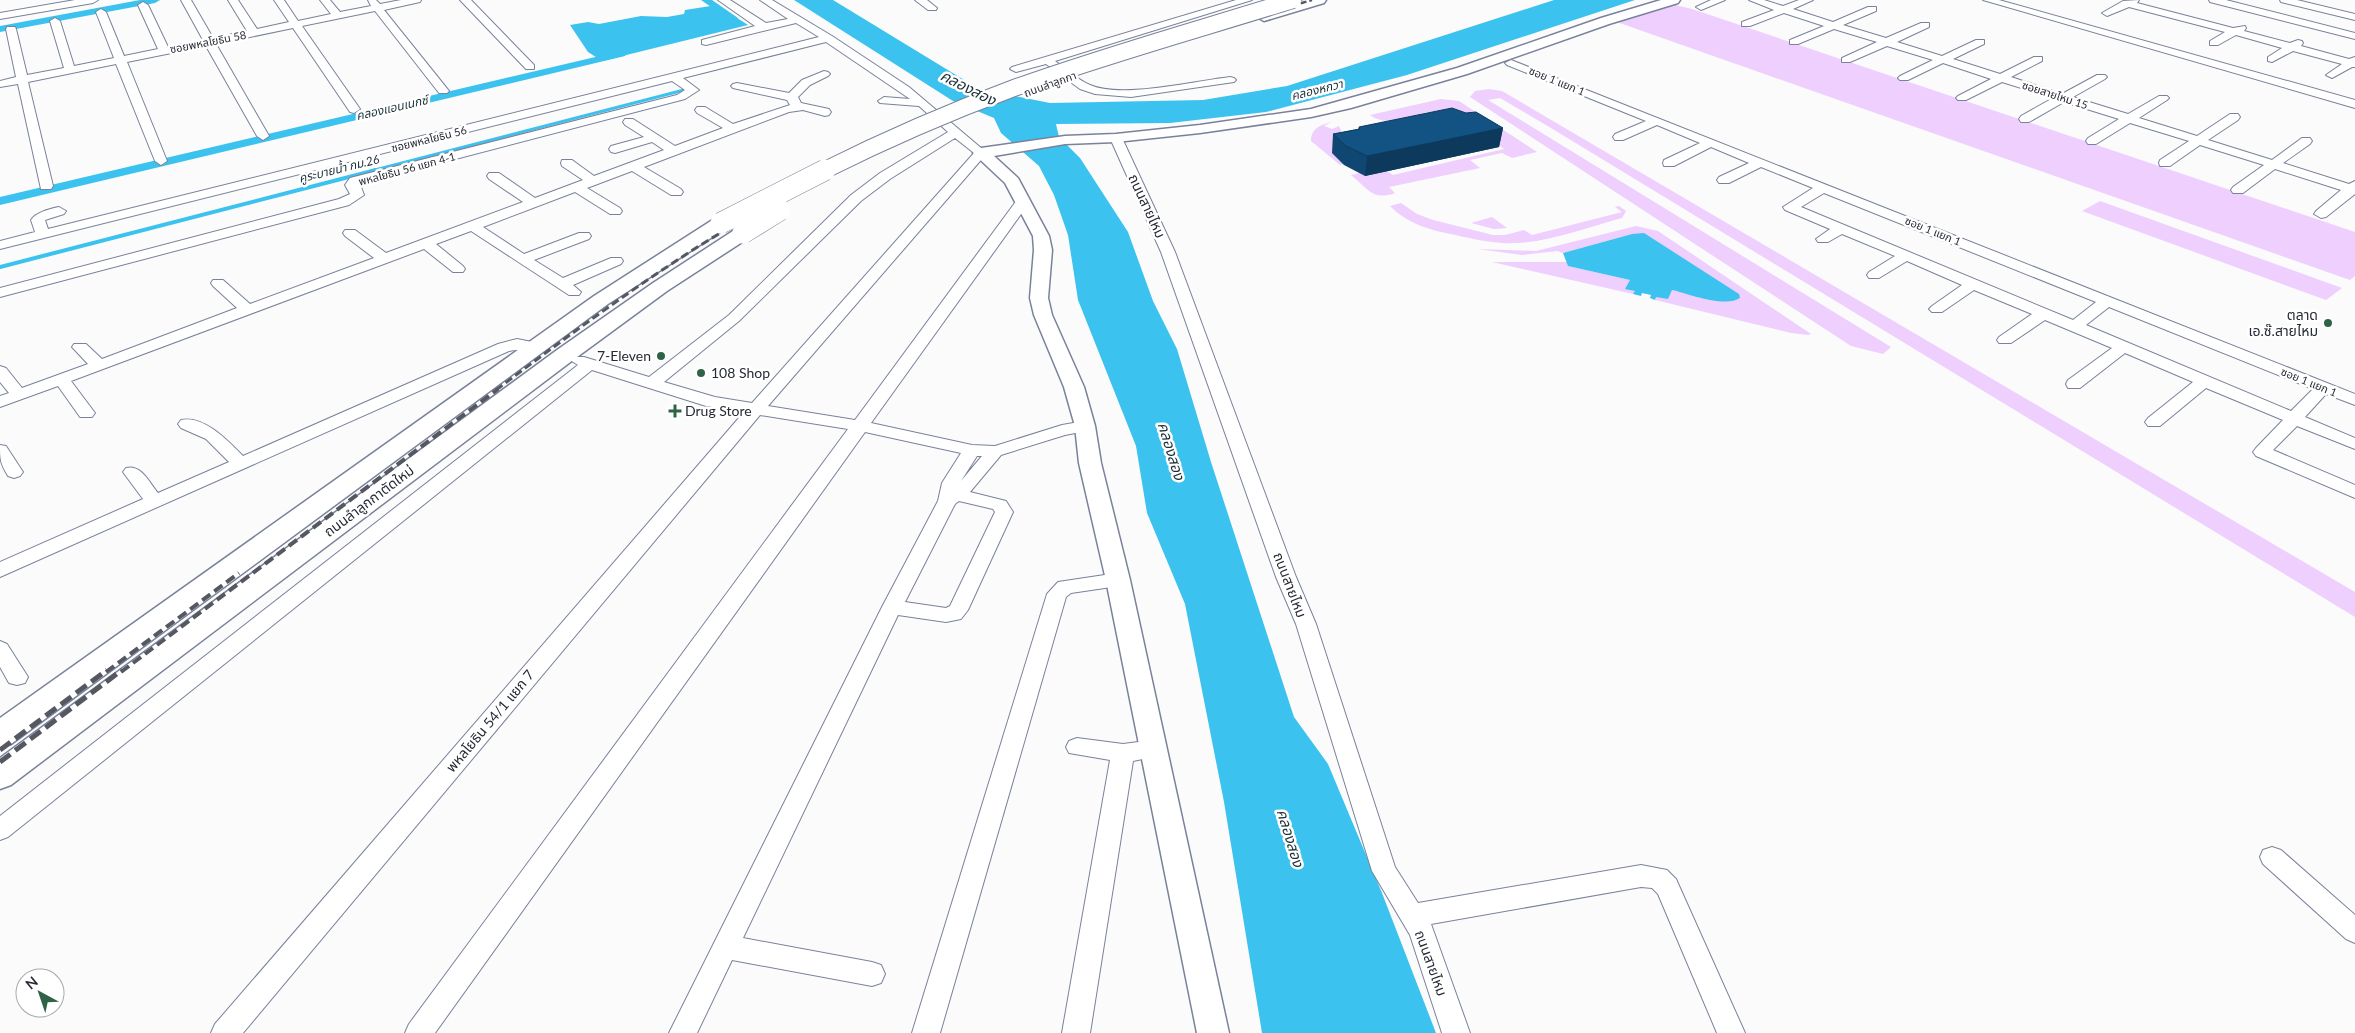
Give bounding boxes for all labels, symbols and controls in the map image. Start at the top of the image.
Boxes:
street label: ซอยพหลโยธิน 58 [169,28,247,55]
street label: ซอย 1 แยก 1 [1527,63,1587,98]
water label: คลองสอง [938,66,1000,109]
street label: ถนนลำลูกกา [1022,68,1078,100]
water label: คลองหกวา [1290,76,1345,103]
street label: ซอยสายไหม 15 [2021,78,2090,111]
water label: คลองแอนเนกซ์ [355,91,431,123]
street label: ซอยพหลโยธิน 56 [390,123,468,154]
street label: พหลโยธิน 56 แยก 4-1 [357,149,457,188]
water label: คูระบายน้ำ กม.26 [297,150,381,187]
street label: ถนนสายไหม [1125,171,1170,240]
street label: ซอย 1 แยก 1 [1903,213,1963,248]
place label: ตลาด เอ.ซ๊.สายไหม [2249,306,2318,339]
marker: ตลาด เอ.ซ๊.สายไหม [2322,317,2334,329]
place label: 7-Eleven [597,347,651,364]
marker: 7-Eleven [655,350,667,362]
place label: 108 Shop [711,364,770,381]
street label: ซอย 1 แยก 1 [2279,364,2339,399]
marker: 108 Shop [695,367,707,379]
place label: Drug Store [685,402,752,419]
marker: Drug Store [669,405,681,417]
water label: คลองสอง [1155,420,1190,483]
street label: ถนนลำลูกกาตัดใหม่ [320,461,418,541]
street label: ถนนสายไหม [1270,550,1311,620]
street label: พหลโยธิน 54/1 แยก 7 [442,666,537,775]
water label: คลองสอง [1274,807,1309,870]
street label: ถนนสายไหม [1412,928,1451,998]
north arrow [15,968,65,1018]
text: N [22,973,41,993]

